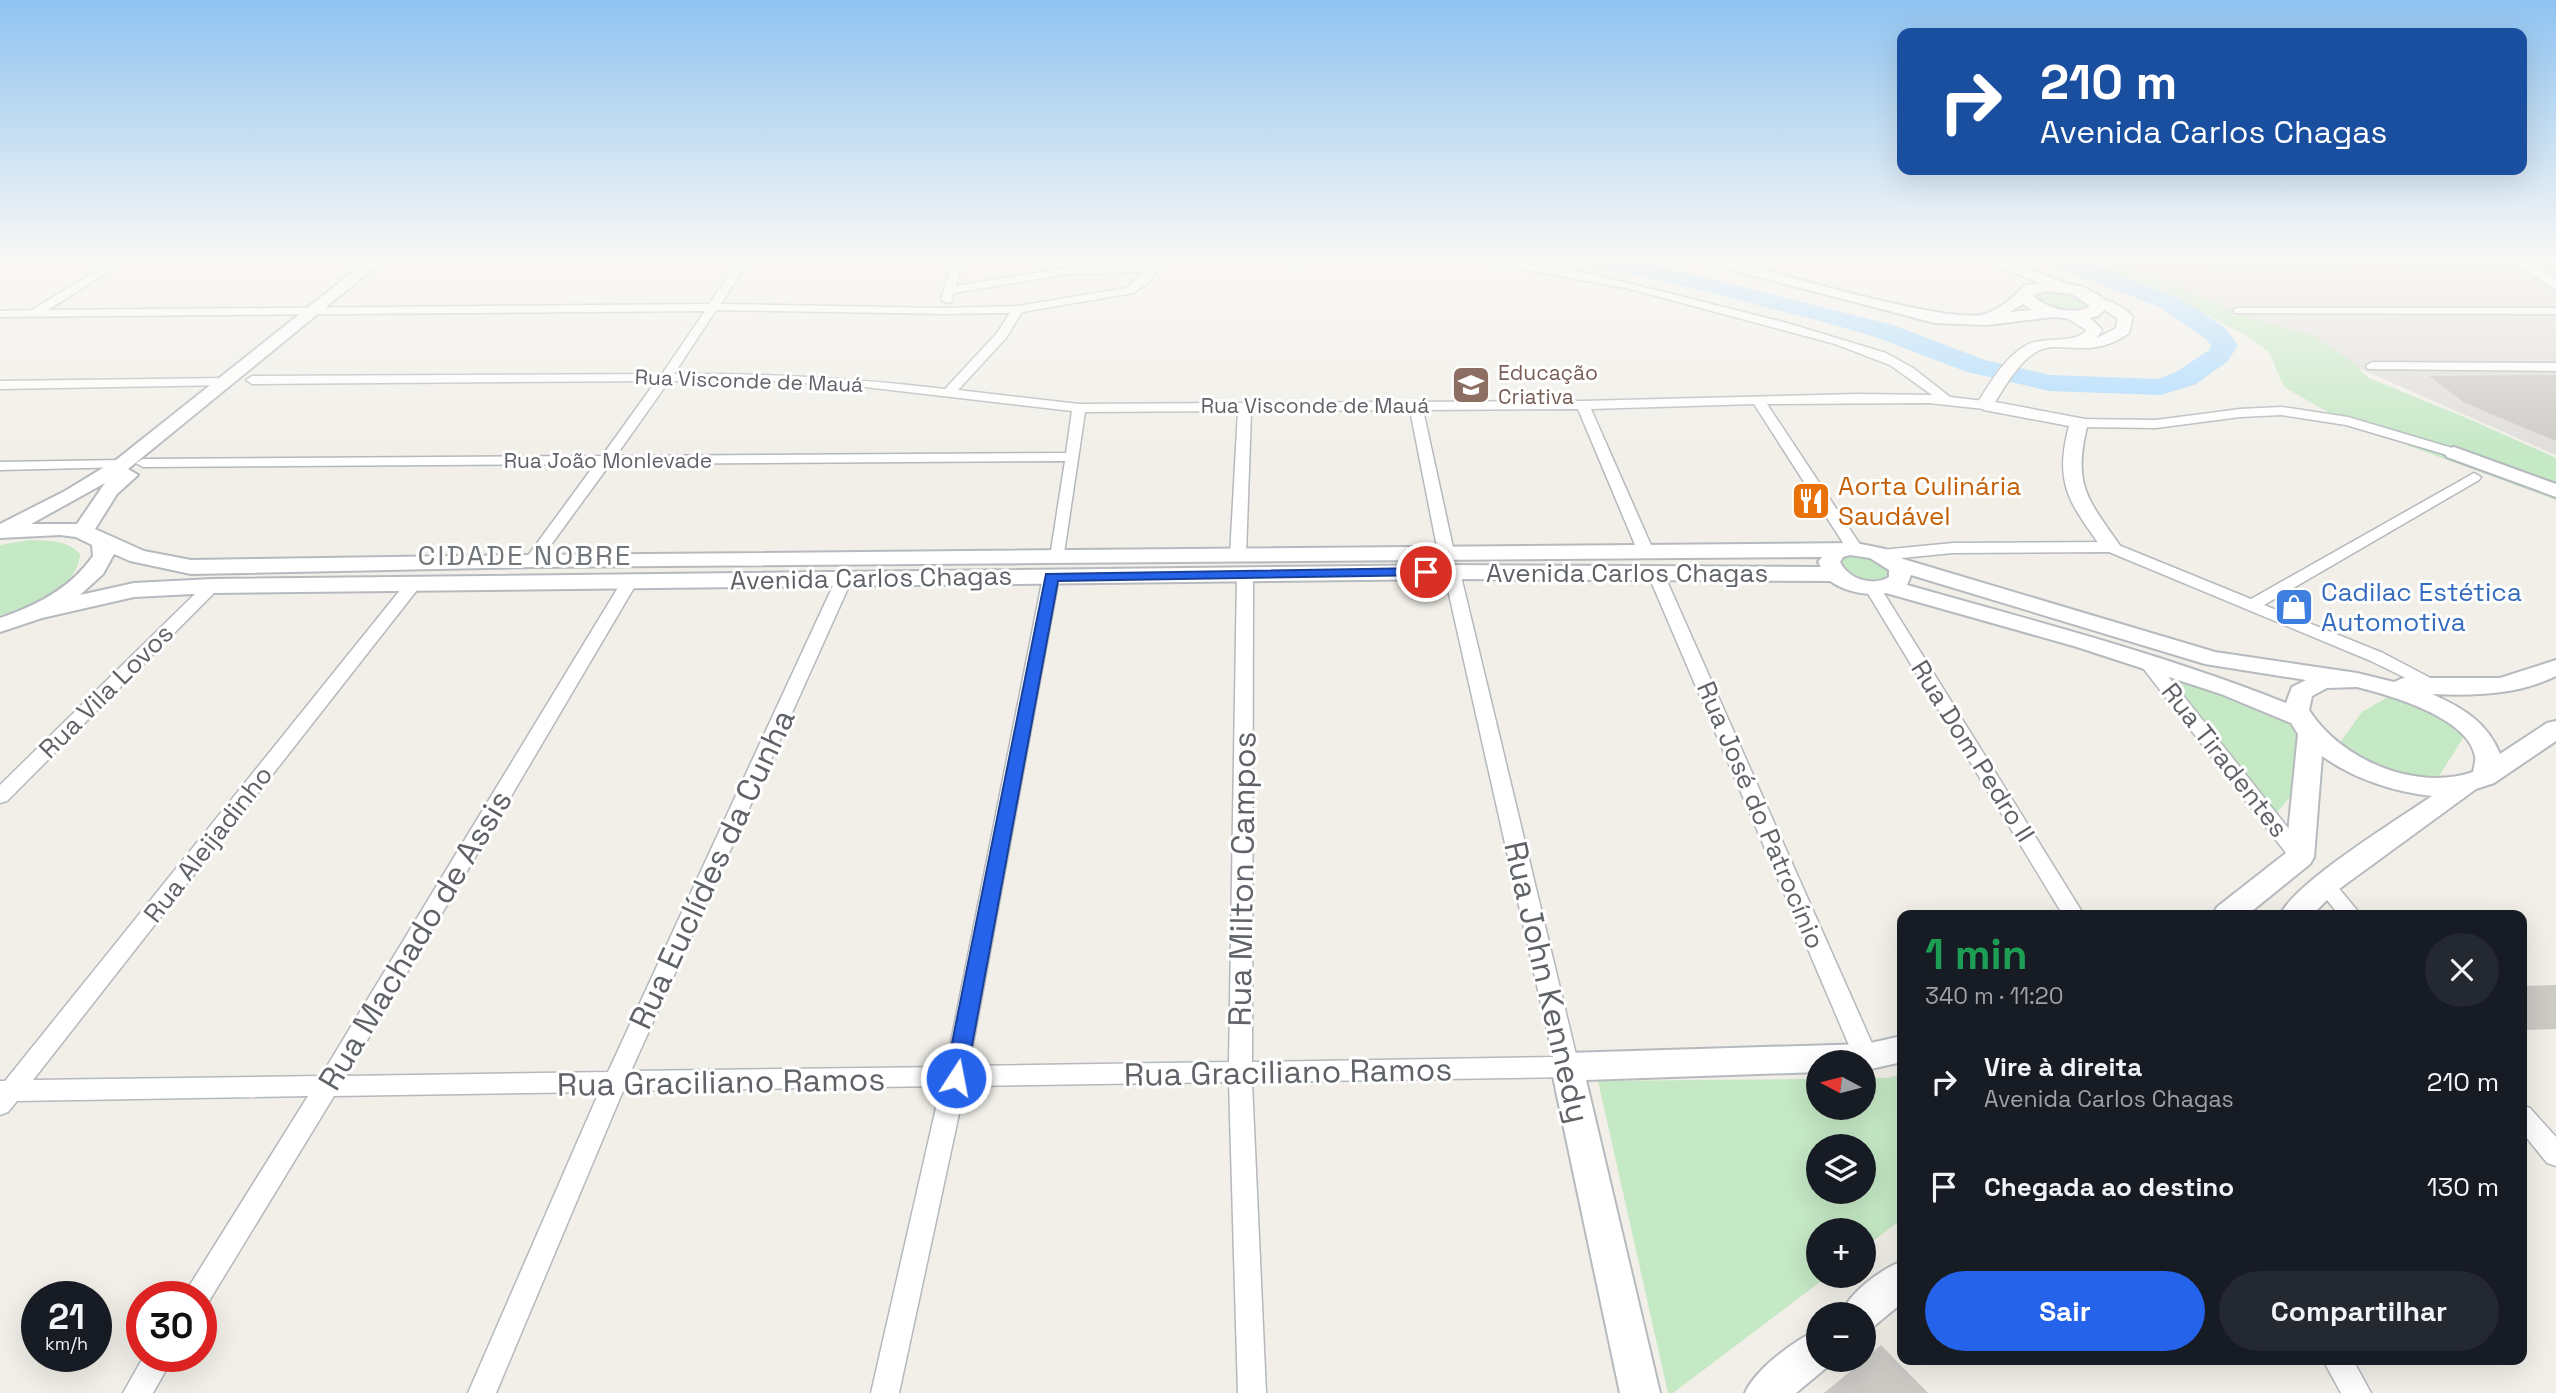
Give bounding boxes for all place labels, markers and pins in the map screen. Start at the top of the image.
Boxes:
place label: Educação Criativa [1498,359,1598,410]
school or university icon: Educação Criativa [1450,364,1492,406]
place label: Aorta Culinária Saudável [1838,469,2021,533]
restaurant icon: Aorta Culinária Saudável [1790,480,1832,522]
pin [1396,542,1456,602]
place label: Cadilac Estética Automotiva [2321,575,2522,639]
shop icon: Cadilac Estética Automotiva [2273,586,2315,628]

